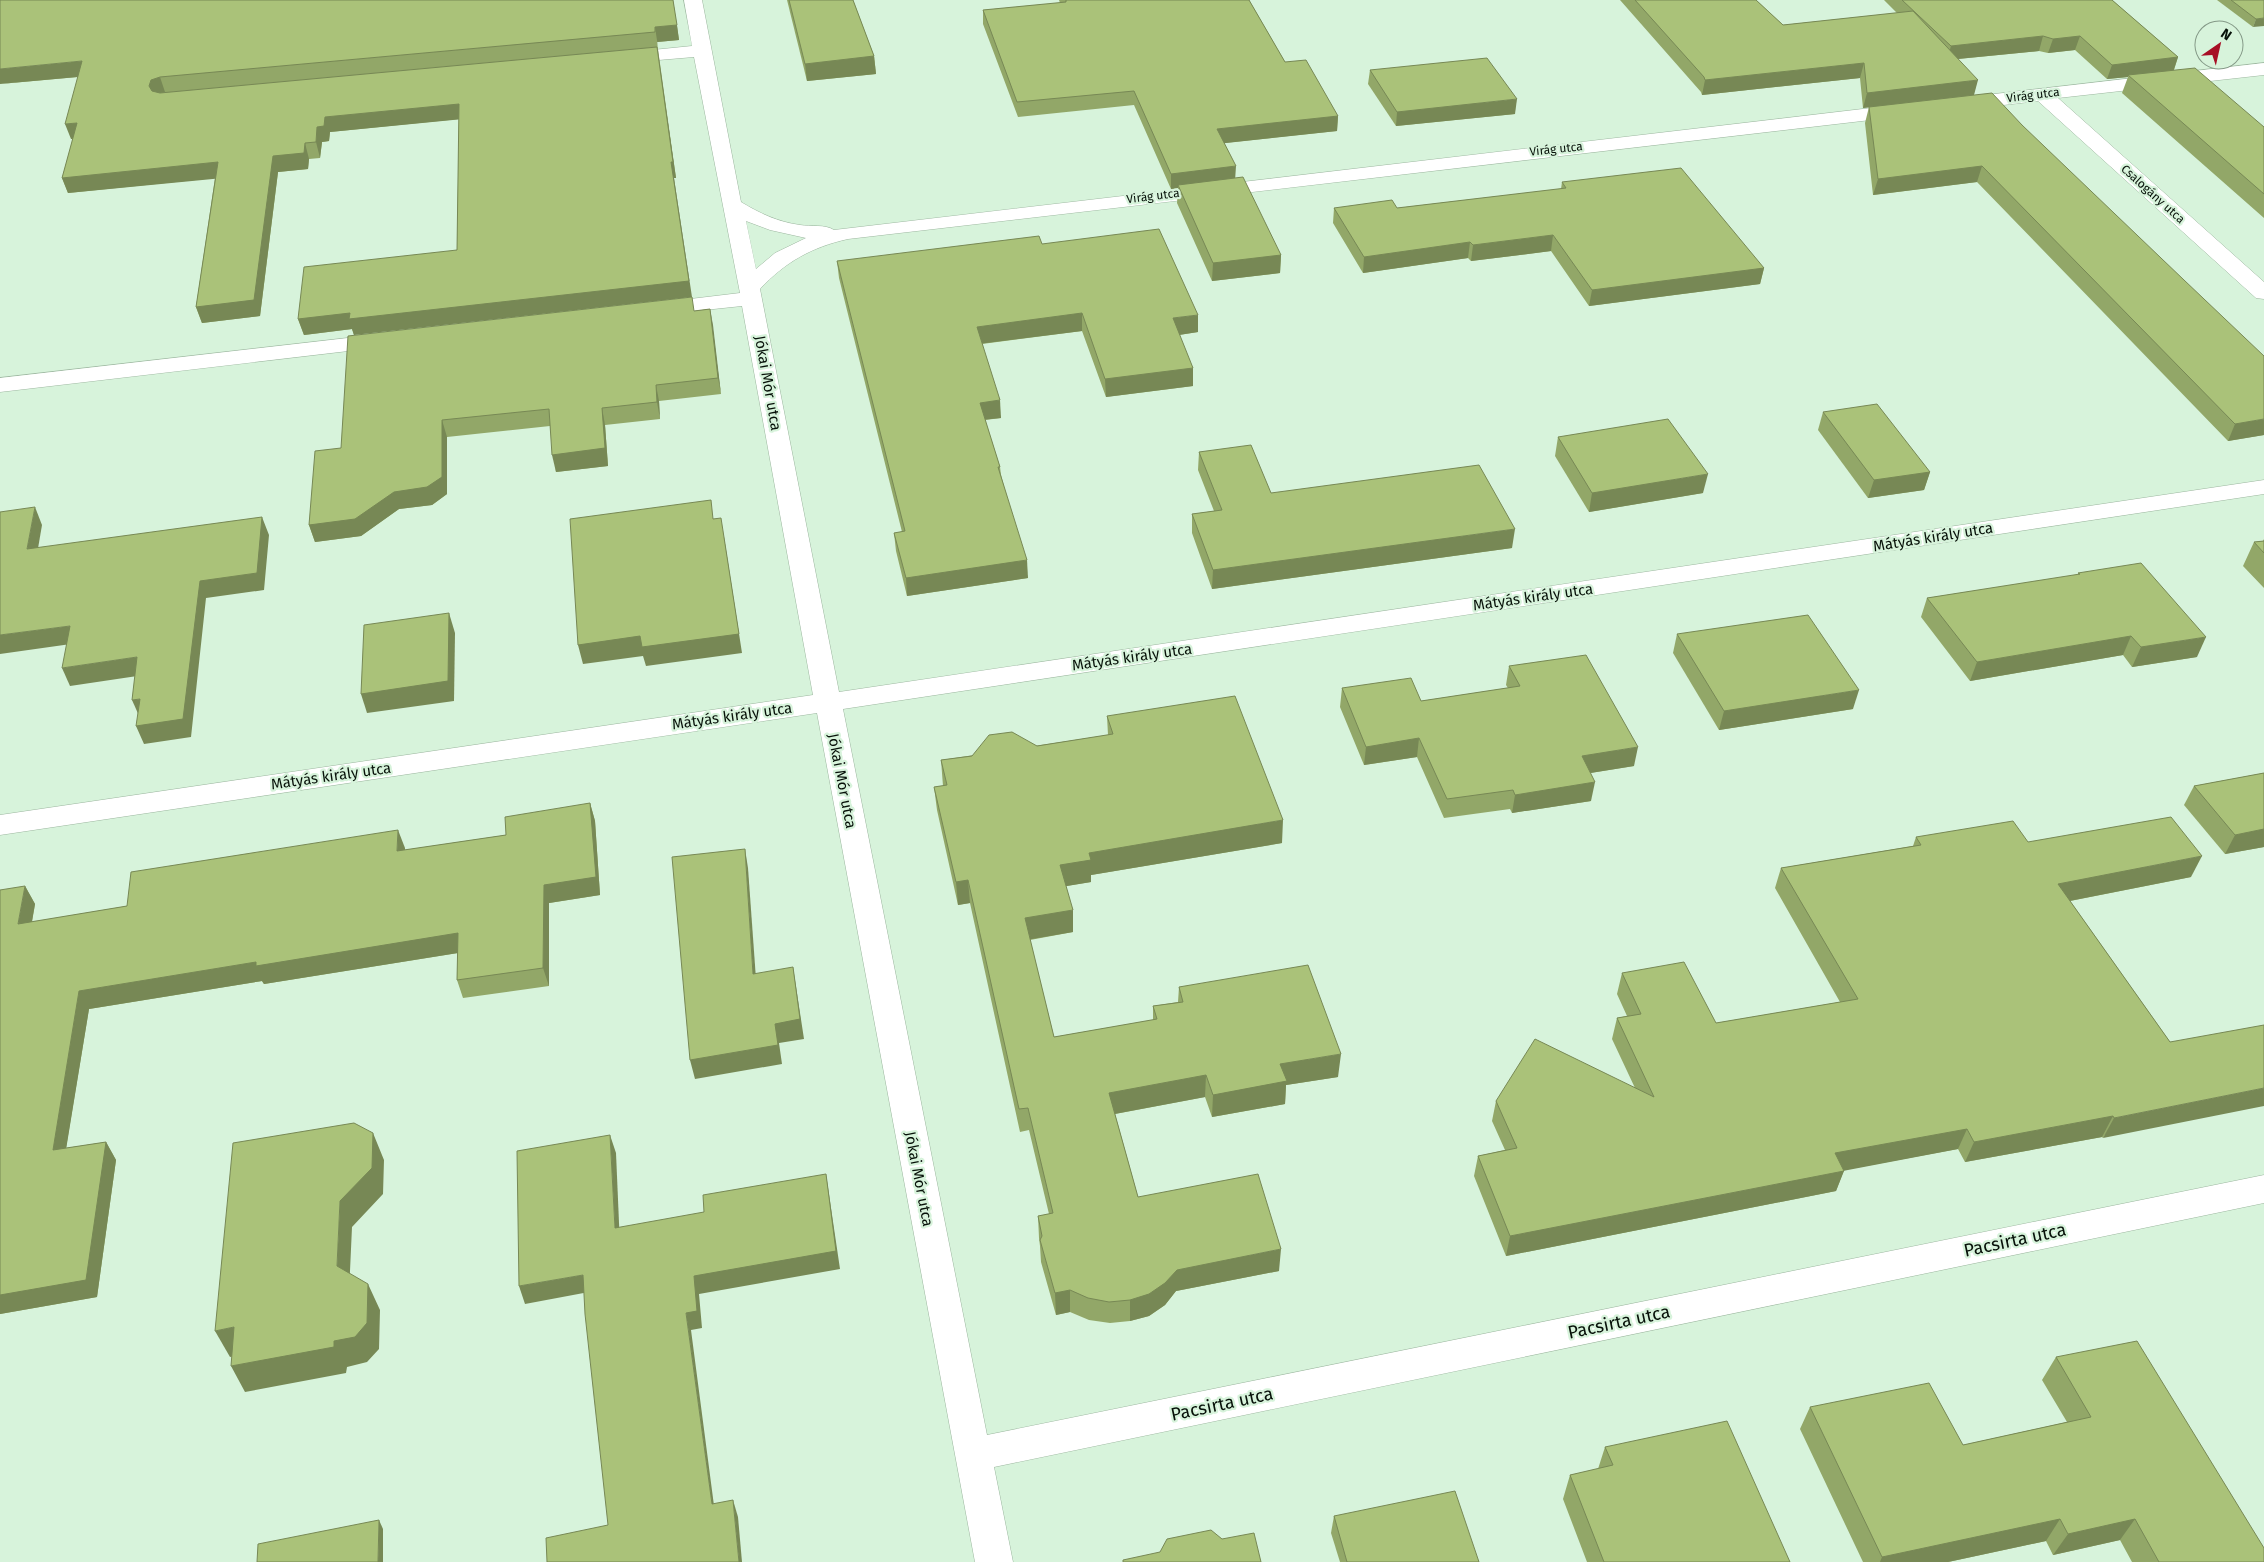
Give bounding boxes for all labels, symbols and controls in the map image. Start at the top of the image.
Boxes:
north arrow [2194,20,2244,70]
text: N [2217,25,2235,44]
street label: Virág utca [2006,85,2060,105]
street label: Virág utca [1529,139,1583,159]
street label: Csalogány utca [2118,162,2188,226]
street label: Virág utca [1126,186,1180,206]
street label: Jókai Mór utca [751,334,785,432]
street label: Mátyás király utca [1872,519,1994,555]
street label: Mátyás király utca [1472,580,1594,614]
street label: Mátyás király utca [1071,640,1193,674]
street label: Mátyás király utca [671,699,793,733]
street label: Jókai Mór utca [824,732,860,830]
street label: Mátyás király utca [270,759,392,793]
street label: Jókai Mór utca [901,1130,937,1228]
street label: Pacsirta utca [1962,1218,2068,1262]
street label: Pacsirta utca [1566,1300,1672,1344]
street label: Pacsirta utca [1169,1382,1275,1426]

